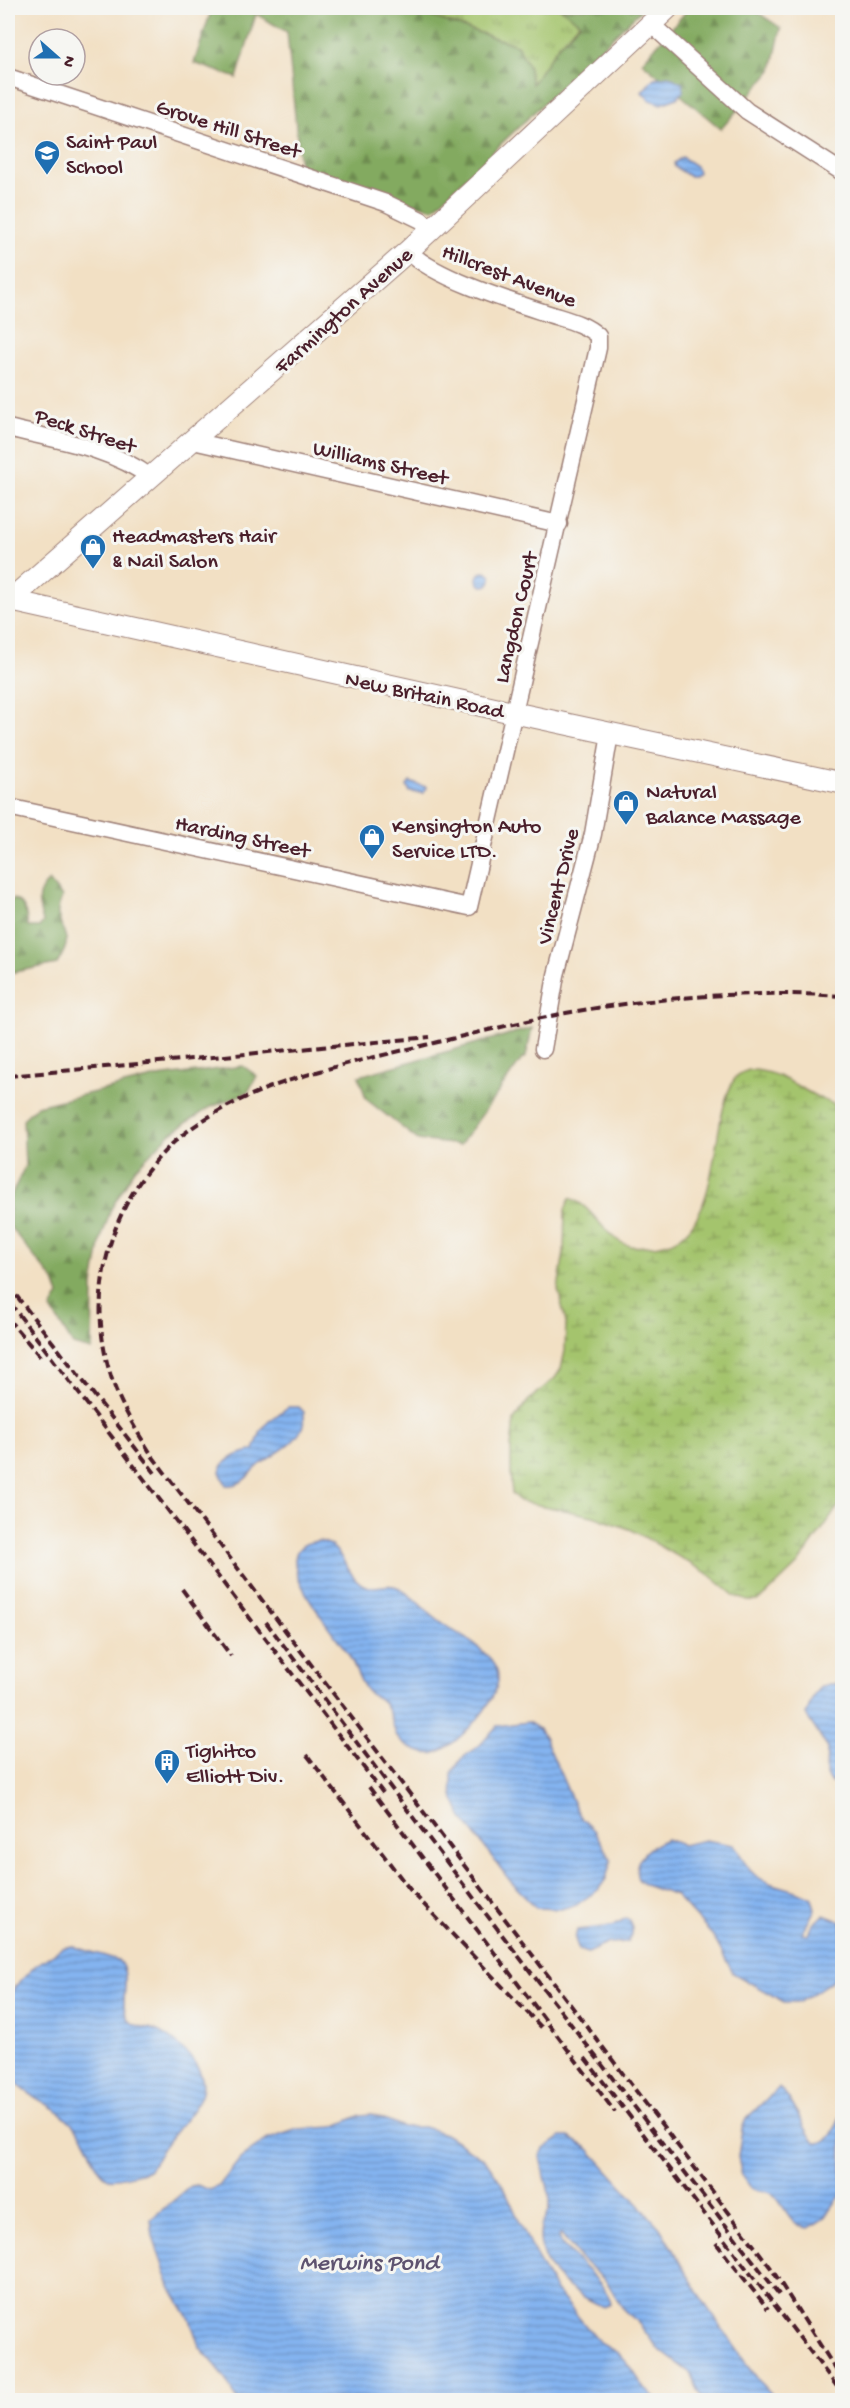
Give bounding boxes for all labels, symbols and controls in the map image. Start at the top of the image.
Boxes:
north arrow [27,27,87,87]
text: N [57,53,78,70]
street label: Grove Hill Street [152,95,305,167]
place label: Saint Paul School [66,131,158,182]
school or university icon: Saint Paul School [32,138,62,176]
street label: Hillcrest Avenue [438,240,580,316]
street label: Farmington Avenue [270,243,420,381]
street label: Peck Street [30,404,140,462]
street label: Williams Street [310,437,452,494]
place label: Headmasters Hair & Nail Salon [112,525,278,576]
shop icon: Headmasters Hair & Nail Salon [78,532,108,570]
street label: Langdon Court [490,548,546,686]
street label: New Britain Road [342,667,508,727]
place label: Natural Balance Massage [645,781,801,832]
shop icon: Natural Balance Massage [611,788,641,826]
street label: Harding Street [172,812,314,866]
place label: Kensington Auto Service LTD. [392,815,542,866]
shop icon: Kensington Auto Service LTD. [357,822,387,860]
street label: Vincent Drive [533,826,587,949]
place label: Tighitco Elliott Div. [184,1740,284,1791]
building icon: Tighitco Elliott Div. [152,1747,182,1785]
water label: Merwins Pond [300,2250,441,2279]

